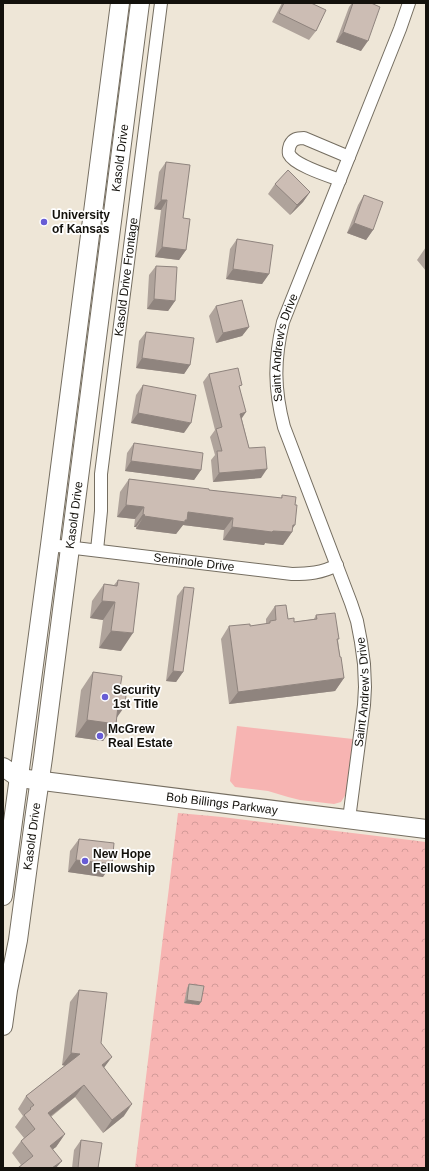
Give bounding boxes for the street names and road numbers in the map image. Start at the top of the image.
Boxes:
street label: Kasold Drive [109,123,131,193]
street label: Kasold Drive Frontage [112,216,141,337]
street label: Saint Andrew's Drive [269,291,301,403]
street label: Kasold Drive [63,480,86,550]
street label: Seminole Drive [153,550,236,574]
street label: Saint Andrew's Drive [352,635,372,748]
street label: Bob Billings Parkway [165,790,279,817]
street label: Kasold Drive [20,801,43,871]

